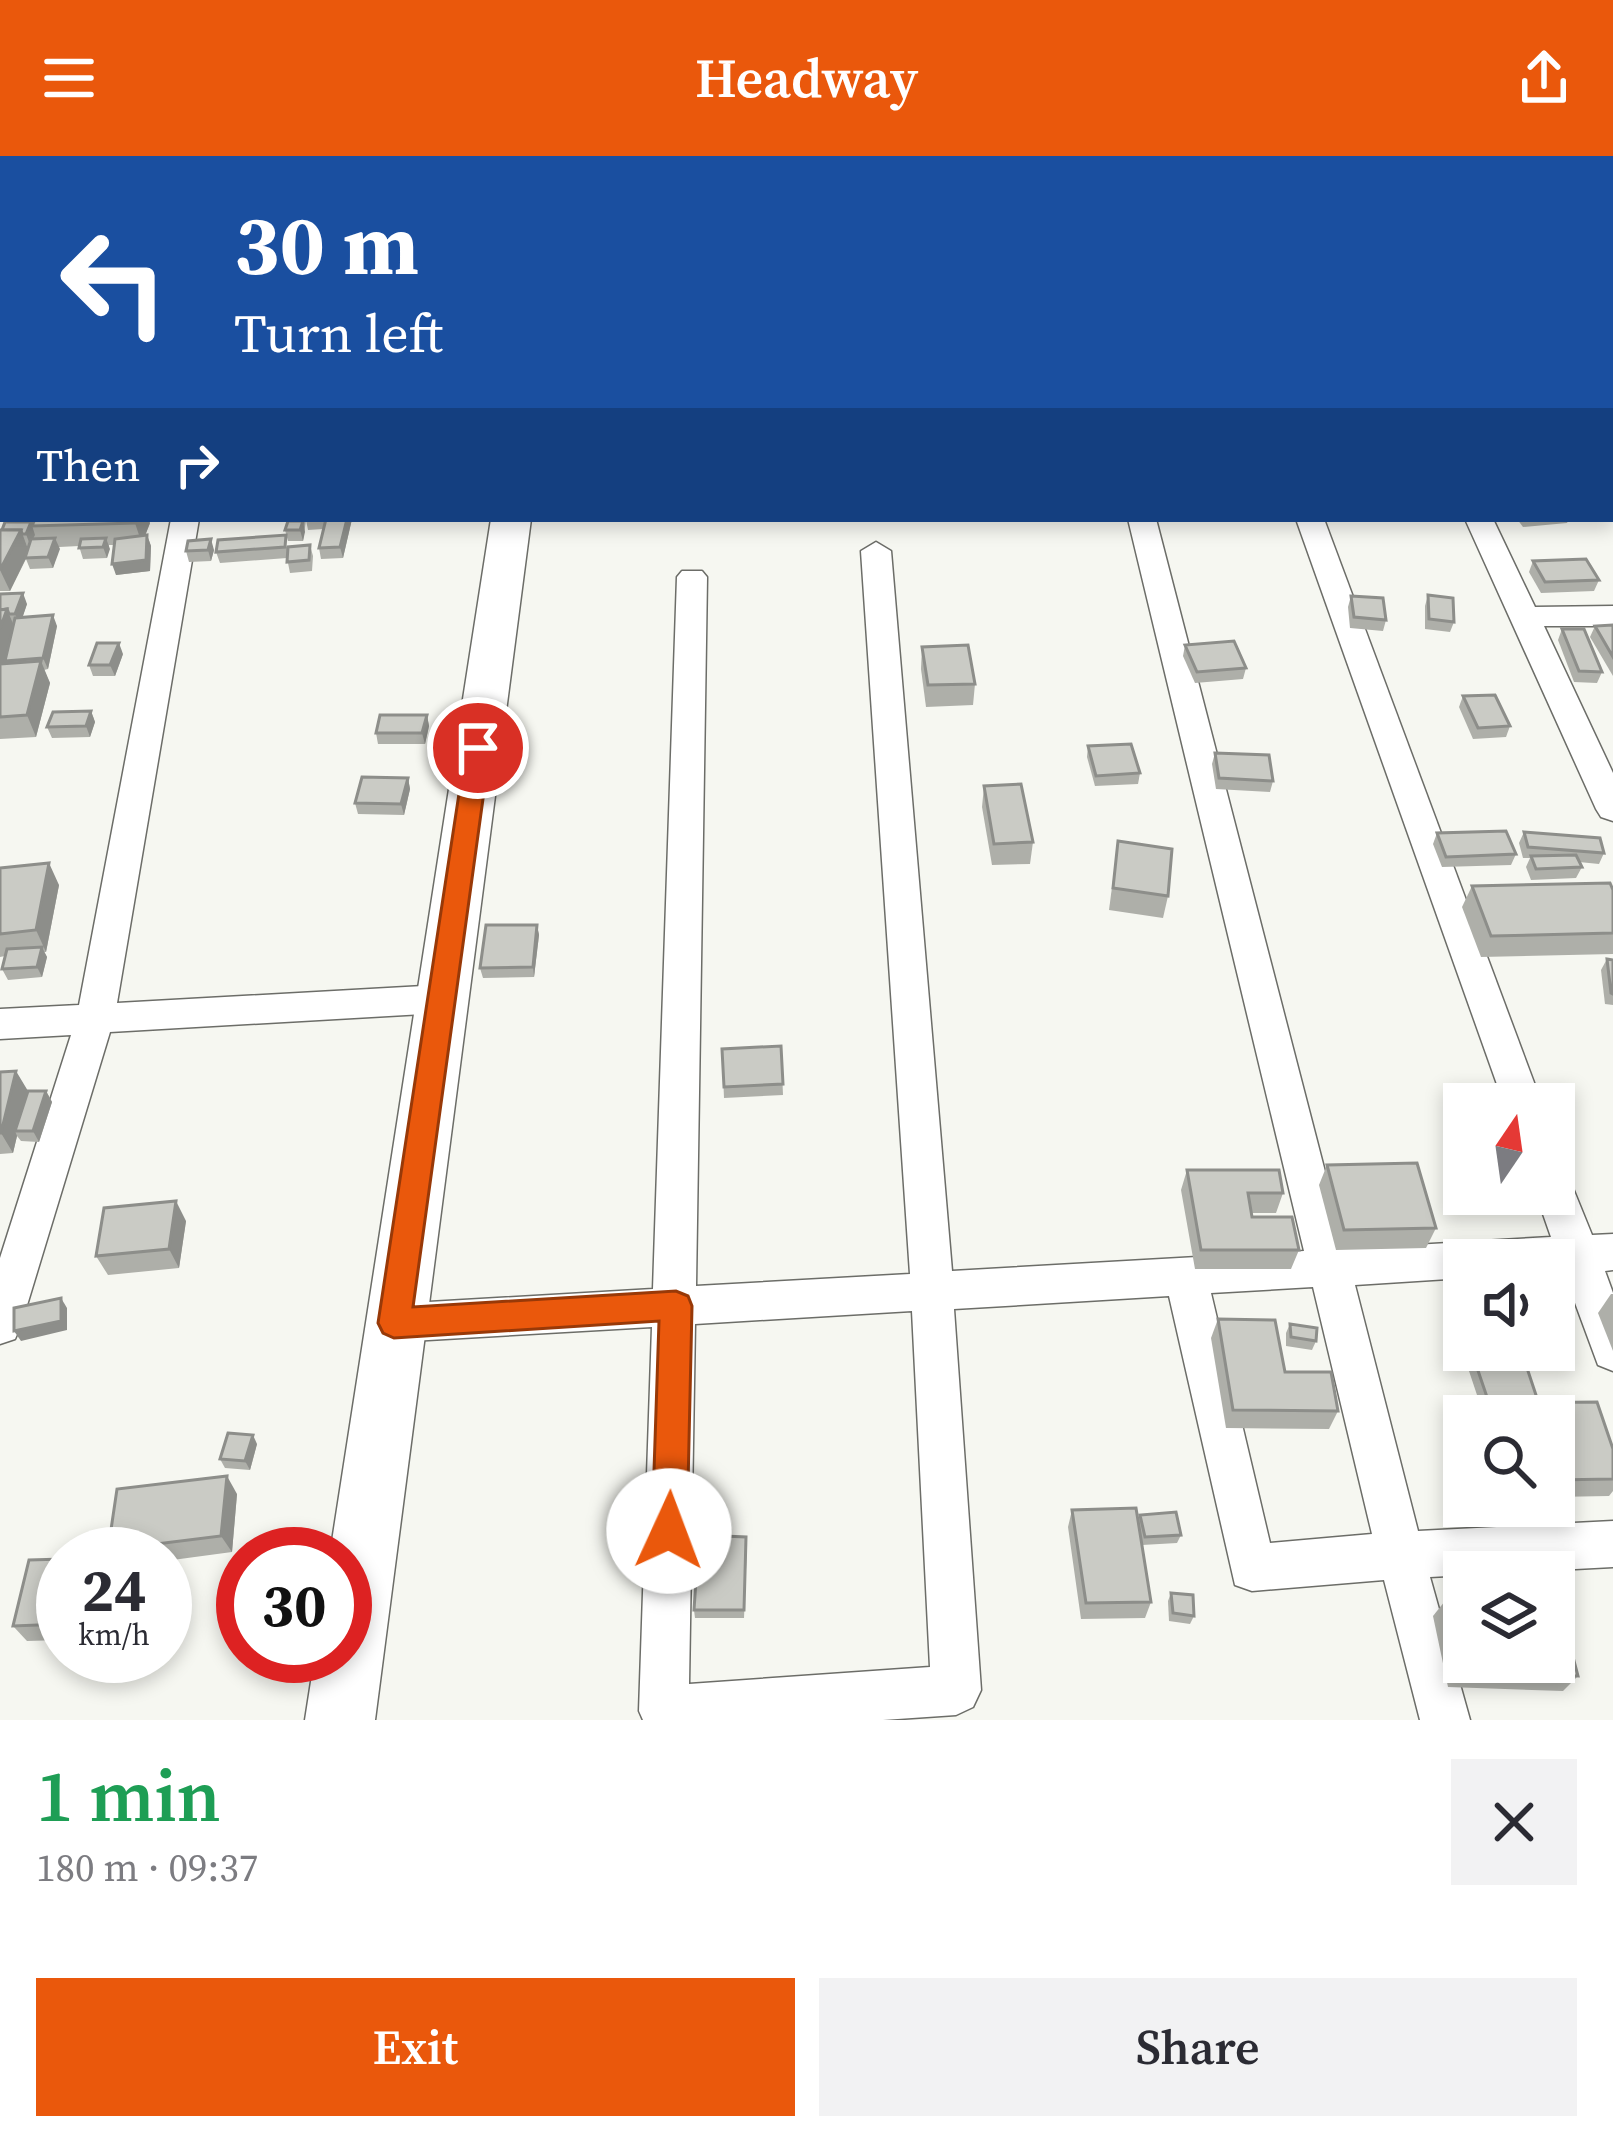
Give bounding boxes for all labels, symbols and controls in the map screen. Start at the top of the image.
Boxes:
text: Headway [695,41,918,115]
icon: menu [36,45,102,111]
icon: share [1511,45,1577,111]
text: 30 m [234,187,419,302]
icon: left [36,204,192,360]
text: Turn left [234,296,443,370]
icon: right [164,432,230,498]
text: Then [36,434,140,496]
pin [427,697,529,799]
icon: arrive [445,715,511,781]
north arrow [1443,1083,1575,1215]
map controls [1443,1083,1575,1683]
button: sound [1443,1239,1575,1371]
button: search [1443,1395,1575,1527]
position arrow [606,1468,732,1594]
speed limit sign: 30 [216,1527,372,1683]
text: 24 [81,1549,147,1631]
button: layers [1443,1551,1575,1683]
text: km/h [78,1614,150,1655]
text: 1 min [36,1746,221,1845]
button: close [1451,1759,1577,1885]
text: 180 m · 09:37 [36,1841,258,1894]
button: Exit [36,1978,795,2116]
button: Share [819,1978,1577,2116]

